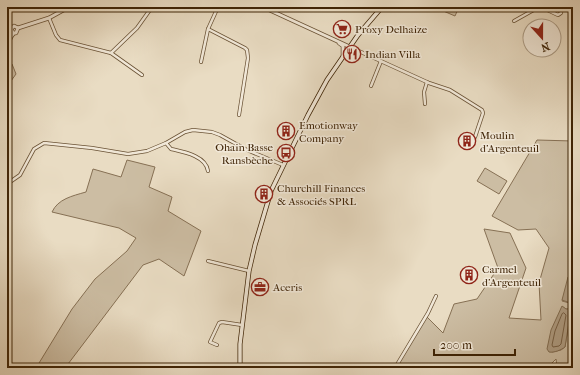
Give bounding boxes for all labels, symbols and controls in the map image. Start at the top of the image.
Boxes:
north arrow [522,18,562,58]
supermarket icon: Proxy Delhaize [332,19,352,39]
place label: Proxy Delhaize [355,23,428,36]
text: N [539,39,552,55]
restaurant icon: Indian Villa [342,44,362,64]
place label: Indian Villa [365,48,421,61]
place label: Emotionway Company [299,119,359,145]
building icon: Emotionway Company [276,121,296,141]
place label: Moulin d'Argenteuil [480,129,539,155]
building icon: Moulin d'Argenteuil [457,131,477,151]
place label: Ohain Basse Ransbèche [215,141,274,167]
bus stop icon: Ohain Basse Ransbèche [276,143,296,163]
place label: Churchill Finances & Associés SPRL [277,182,365,208]
building icon: Churchill Finances & Associés SPRL [254,184,274,204]
place label: Carmel d'Argenteuil [482,263,541,289]
building icon: Carmel d'Argenteuil [459,265,479,285]
office icon: Aceris [250,277,270,297]
place label: Aceris [272,281,302,294]
scale bar [434,331,515,357]
text: 200 m [440,338,472,352]

